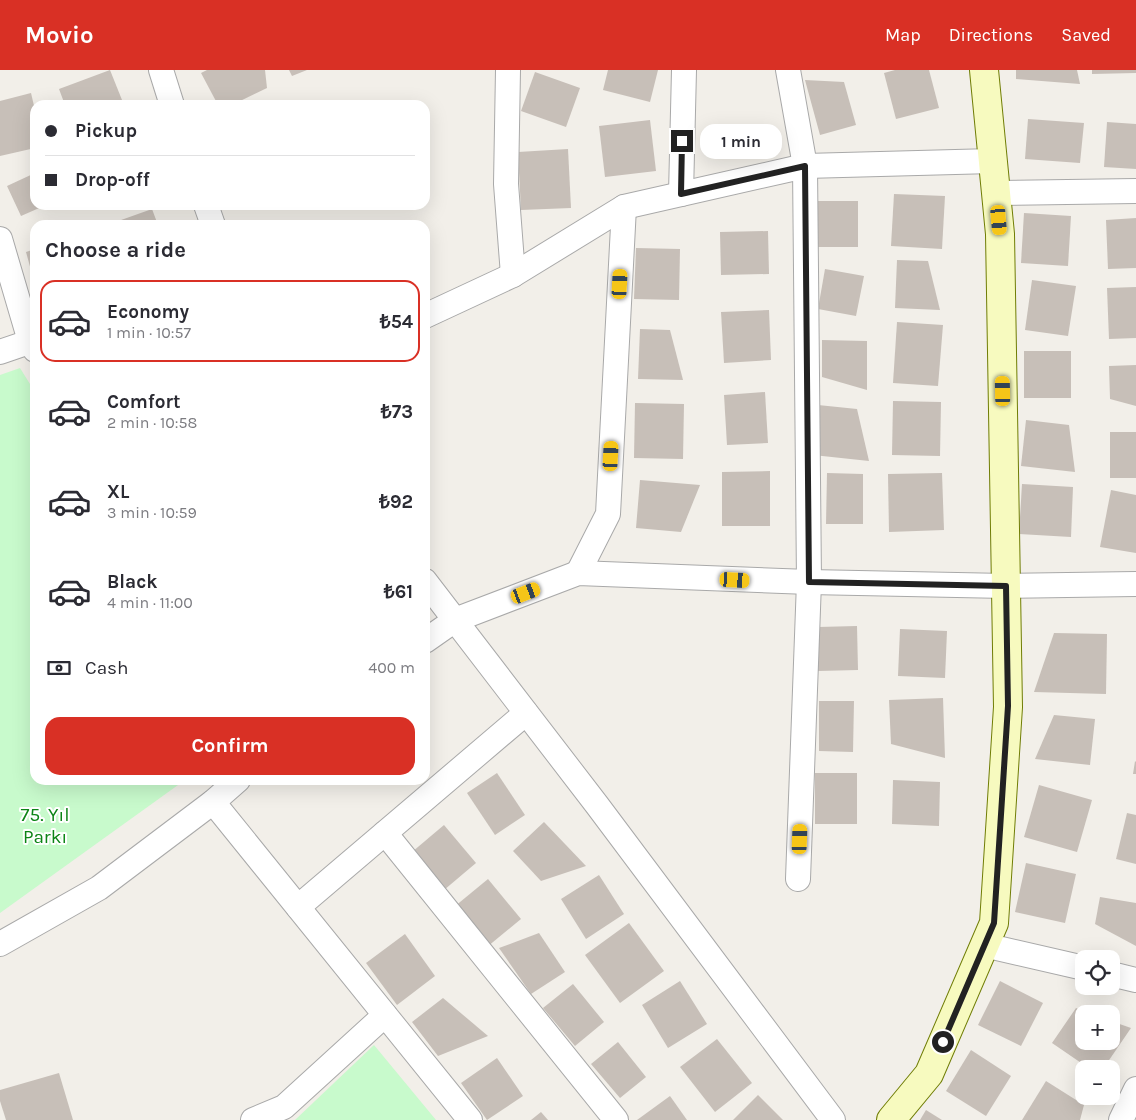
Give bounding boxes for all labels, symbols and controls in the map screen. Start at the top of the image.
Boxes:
text: Movio [25,21,94,49]
text: Map [885,24,921,46]
text: Directions [949,24,1033,46]
text: Saved [1061,24,1111,46]
text: Pickup [75,120,137,142]
callout: 1 min [700,124,782,158]
route end [671,130,693,152]
text: 1 min [721,132,761,151]
text: Drop-off [75,169,150,191]
car [990,204,1007,236]
text: Choose a ride [45,237,186,263]
car [611,269,628,299]
icon: car [47,299,92,344]
text: Economy [107,301,189,323]
text: ₺54 [380,311,413,333]
text: 1 min · 10:57 [107,323,191,342]
car [995,376,1010,406]
icon: car [47,389,92,434]
text: Comfort [107,391,181,413]
text: ₺73 [381,401,413,423]
text: 2 min · 10:58 [107,413,197,432]
car [602,441,619,471]
icon: car [47,479,92,524]
text: XL [107,481,129,503]
text: ₺92 [379,491,413,513]
text: 3 min · 10:59 [107,503,197,522]
icon: car [47,569,92,614]
text: Black [107,571,158,593]
car [719,572,750,588]
text: ₺61 [384,581,413,603]
car [509,581,542,605]
text: 4 min · 11:00 [107,593,193,612]
icon: cash [45,654,73,682]
text: Cash [85,657,129,679]
text: 400 m [368,658,415,677]
button: Confirm [45,717,415,775]
park label: 75. Yıl Parkı [21,804,69,848]
car [791,824,808,854]
map controls [1075,950,1120,1105]
button: locate [1075,950,1120,995]
button: + [1075,1005,1120,1050]
route start [932,1031,954,1053]
button: − [1075,1060,1120,1105]

